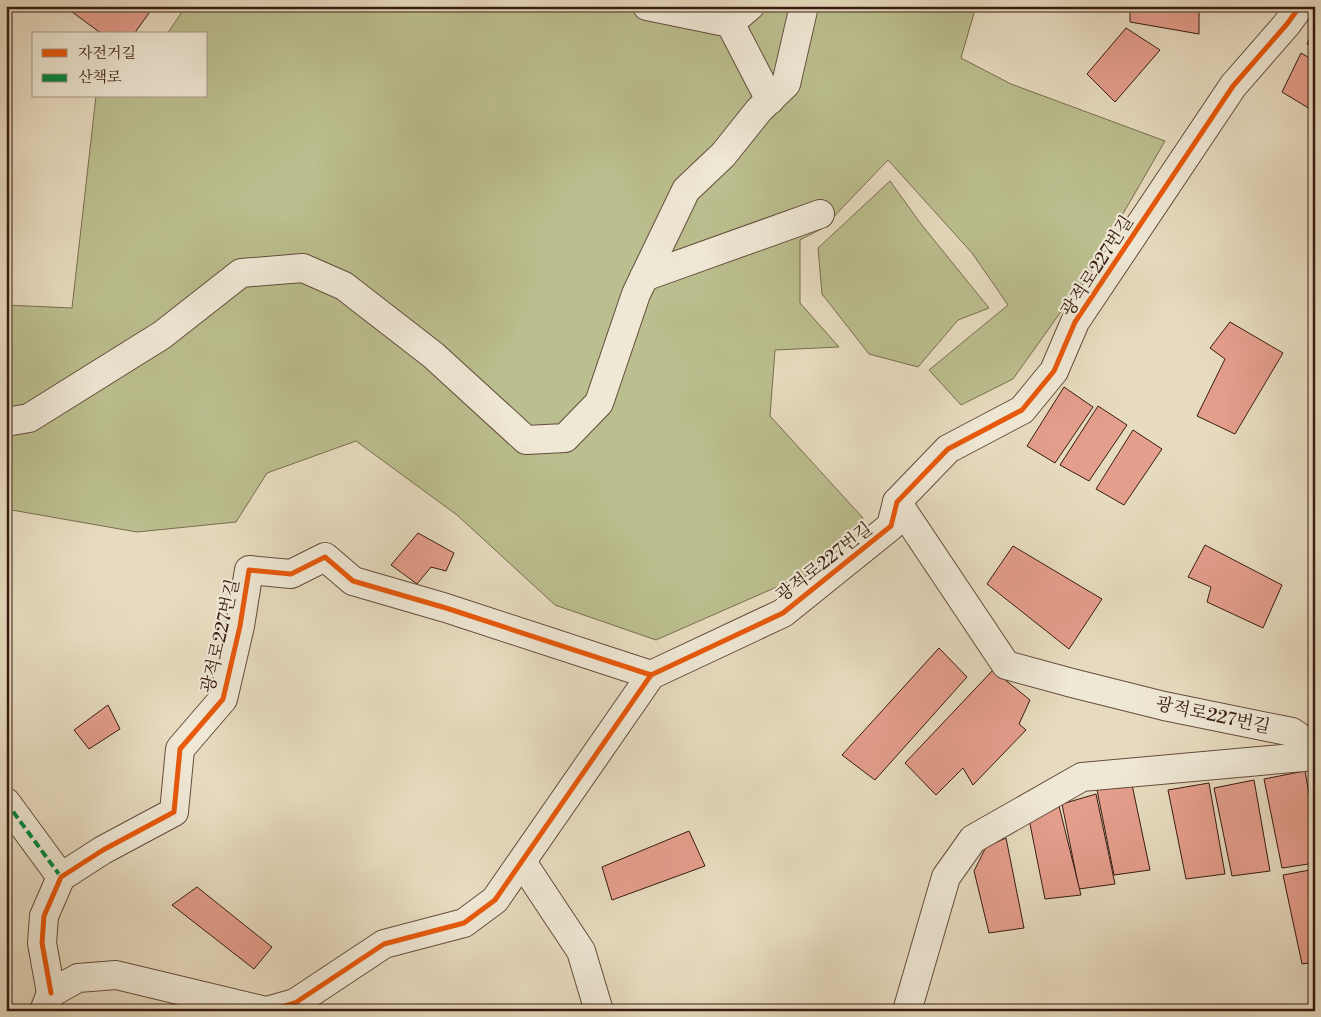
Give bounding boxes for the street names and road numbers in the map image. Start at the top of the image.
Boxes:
street label: 광적로227번길 [1056,211,1139,321]
street label: 광적로227번길 [771,517,877,607]
street label: 광적로227번길 [196,577,245,695]
street label: 광적로227번길 [1154,692,1272,739]

